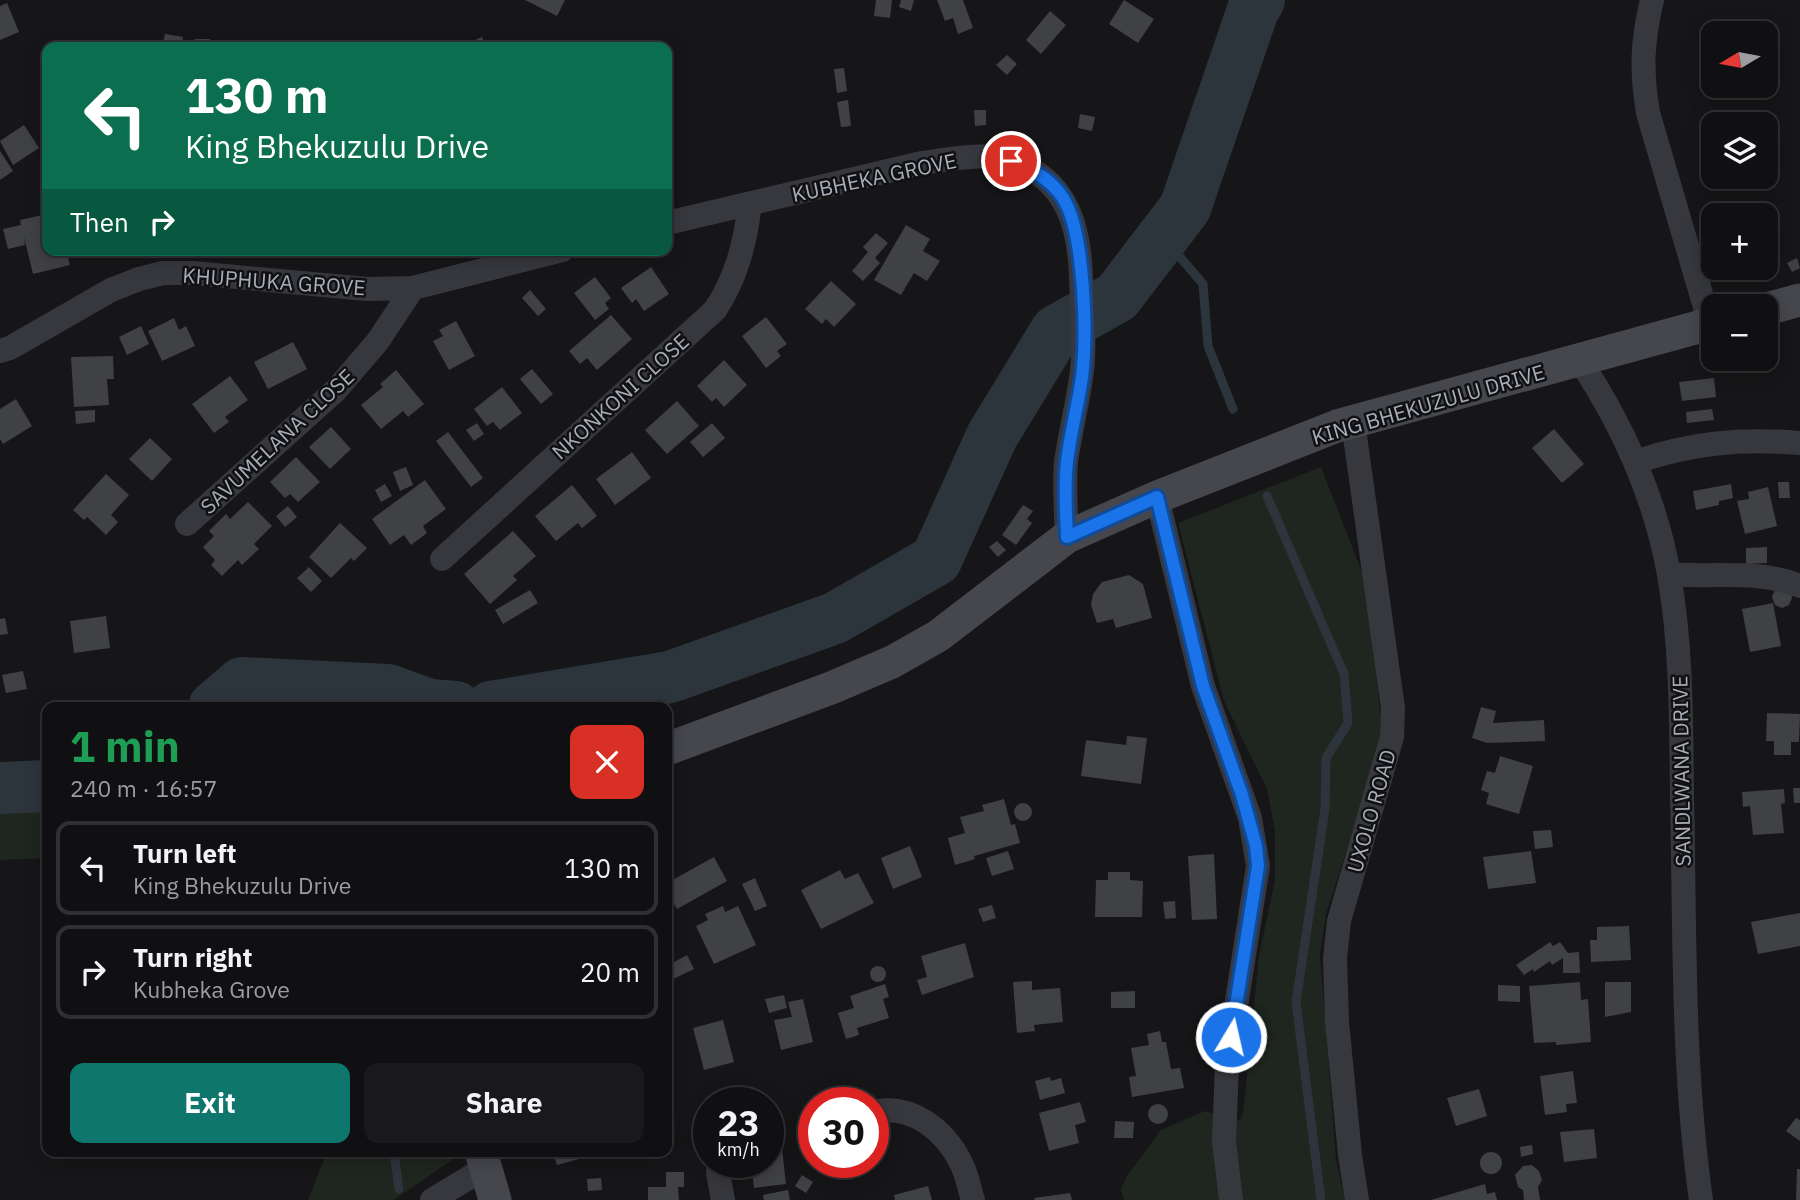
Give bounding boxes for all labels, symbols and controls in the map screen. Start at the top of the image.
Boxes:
north arrow [1701,21,1778,98]
map controls [1701,21,1778,371]
text: 130 m [185,63,329,126]
icon: left [70,70,161,161]
button: layers [1701,112,1778,189]
text: King Bhekuzulu Drive [185,125,489,167]
pin [981,131,1041,191]
icon: arrive [992,142,1030,180]
street label: KUBHEKA GROVE [789,146,959,208]
icon: right [143,203,181,241]
button: + [1701,203,1778,280]
text: Then [70,205,129,239]
street label: KHUPHUKA GROVE [182,261,366,301]
button: − [1701,294,1778,371]
street label: NKONKONI CLOSE [545,327,695,465]
street label: KING BHEKUZULU DRIVE [1308,357,1548,451]
street label: SAVUMELANA CLOSE [194,362,360,520]
street label: SANDLWANA DRIVE [1665,675,1697,867]
text: 1 min [70,719,180,774]
button: close [570,725,644,799]
street label: UXOLO ROAD [1340,746,1402,876]
text: 240 m · 16:57 [70,773,217,803]
text: Turn left [133,836,236,870]
icon: left [74,849,112,887]
text: 130 m [564,851,640,885]
text: King Bhekuzulu Drive [133,870,352,900]
text: Turn right [133,940,252,974]
icon: right [74,953,112,991]
text: 20 m [580,955,640,989]
text: Kubheka Grove [133,974,290,1004]
position arrow [1194,1000,1268,1074]
button: Exit [70,1063,350,1143]
button: Share [364,1063,644,1143]
speed limit sign: 30 [798,1087,889,1178]
text: 23 [717,1100,760,1146]
text: km/h [717,1138,760,1161]

